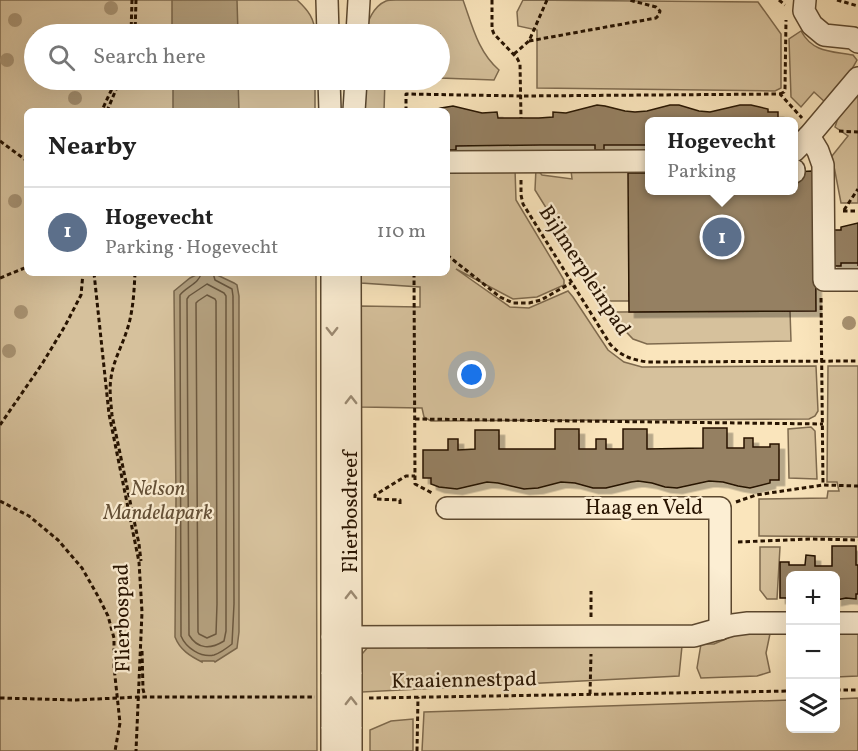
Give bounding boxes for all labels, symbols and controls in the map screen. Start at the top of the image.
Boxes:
search box [24,24,450,90]
icon: search [45,41,78,74]
text: Search here [93,42,206,73]
popup [645,117,798,195]
text: Hogevecht [667,127,776,158]
text: Nearby [48,129,137,165]
text: Parking [667,158,736,186]
street label: Bijlmerpleinpad [531,200,637,342]
text: Hogevecht [105,203,213,234]
pin: 1 [702,214,742,260]
text: 1 [63,218,72,246]
text: 110 m [377,218,426,246]
text: Parking · Hogevecht [105,234,278,262]
one-way arrow [326,327,338,336]
your location [457,360,486,389]
one-way arrow [345,395,357,404]
street label: Flierbosdreef [337,449,366,573]
park label: Nelson Mandelapark [102,475,213,528]
street label: Haag en Veld [585,494,703,523]
street label: Flierbospad [108,563,138,673]
map controls [786,571,840,733]
button: + [786,571,840,625]
one-way arrow [345,590,357,599]
button: − [786,625,840,679]
street label: Kraaiennestpad [391,665,537,697]
button: layers [786,679,840,733]
one-way arrow [345,696,357,705]

